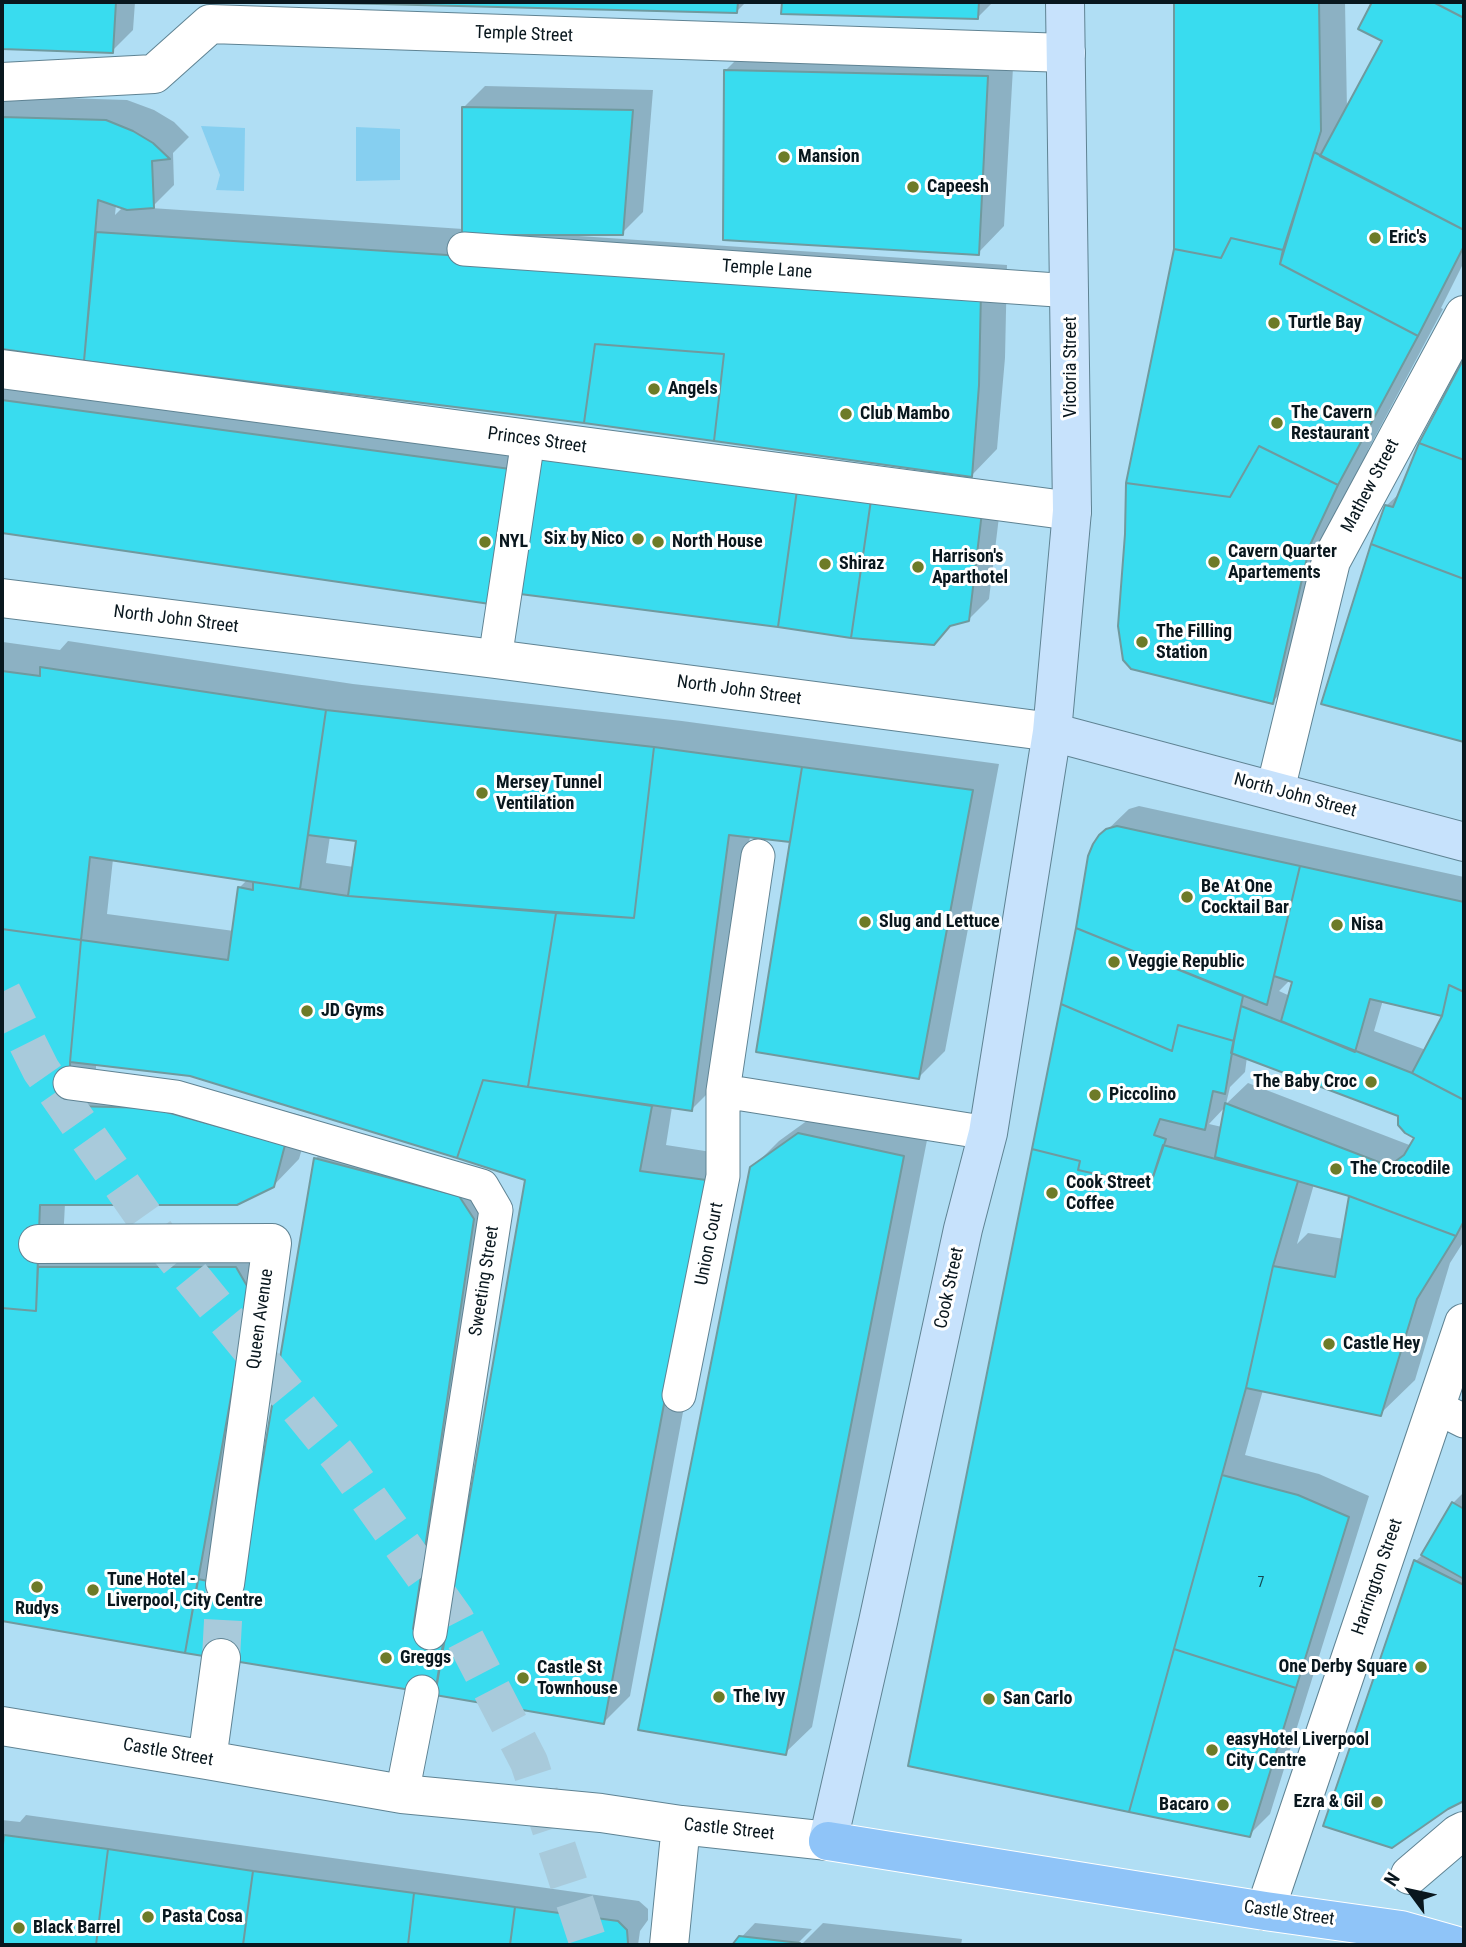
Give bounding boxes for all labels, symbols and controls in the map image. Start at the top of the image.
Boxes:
street label: Temple Street [475,22,573,48]
place label: Mansion [798,146,860,168]
marker: Mansion [776,149,792,165]
place label: Capeesh [927,176,989,198]
marker: Capeesh [905,179,921,195]
place label: Eric's [1389,227,1427,249]
marker: Eric's [1367,230,1383,246]
street label: Temple Lane [721,256,813,284]
place label: Turtle Bay [1288,312,1362,334]
marker: Turtle Bay [1266,315,1282,331]
street label: Victoria Street [1060,316,1082,418]
place label: Angels [668,378,718,400]
marker: Angels [646,381,662,397]
place label: The Cavern Restaurant [1291,402,1372,444]
place label: Club Mambo [860,403,950,425]
marker: Club Mambo [838,406,854,422]
marker: The Cavern Restaurant [1269,415,1285,431]
street label: Princes Street [486,423,588,459]
street label: Mathew Street [1337,436,1405,536]
place label: Six by Nico [544,528,624,550]
place label: NYL [499,531,528,553]
marker: Six by Nico [630,531,646,547]
place label: North House [672,531,763,553]
marker: NYL [477,534,493,550]
marker: North House [650,534,666,550]
place label: Cavern Quarter Apartements [1228,541,1337,584]
place label: Harrison's Aparthotel [932,546,1008,588]
place label: Shiraz [839,553,884,575]
marker: Cavern Quarter Apartements [1206,554,1222,570]
marker: Shiraz [817,556,833,572]
marker: Harrison's Aparthotel [910,559,926,575]
street label: North John Street [112,602,240,638]
place label: The Filling Station [1156,621,1232,664]
marker: The Filling Station [1134,634,1150,650]
street label: North John Street [675,672,803,710]
street label: North John Street [1231,769,1359,823]
place label: Mersey Tunnel Ventilation [496,772,602,814]
marker: Mersey Tunnel Ventilation [474,785,490,801]
place label: Be At One Cocktail Bar [1201,876,1289,918]
marker: Be At One Cocktail Bar [1179,889,1195,905]
place label: Slug and Lettuce [879,911,1000,933]
marker: Slug and Lettuce [857,914,873,930]
place label: Nisa [1351,914,1383,936]
marker: Nisa [1329,917,1345,933]
place label: Veggie Republic [1128,951,1245,973]
marker: Veggie Republic [1106,954,1122,970]
place label: JD Gyms [321,1000,384,1022]
marker: JD Gyms [299,1003,315,1019]
place label: The Baby Croc [1253,1071,1357,1093]
marker: The Baby Croc [1363,1074,1379,1090]
place label: Piccolino [1109,1084,1176,1106]
marker: Piccolino [1087,1087,1103,1103]
place label: The Crocodile [1350,1158,1450,1180]
marker: The Crocodile [1328,1161,1344,1177]
place label: Cook Street Coffee [1066,1172,1151,1214]
marker: Cook Street Coffee [1044,1185,1060,1201]
street label: Union Court [691,1201,729,1287]
street label: Sweeting Street [466,1224,504,1338]
street label: Cook Street [931,1245,969,1331]
street label: Queen Avenue [243,1267,279,1371]
place label: Castle Hey [1343,1333,1420,1355]
marker: Castle Hey [1321,1336,1337,1352]
street label: Harrington Street [1348,1516,1408,1638]
place label: Tune Hotel - Liverpool, City Centre [107,1569,263,1612]
house number: 7 [1258,1575,1264,1591]
marker: Rudys [29,1579,45,1595]
marker: Tune Hotel - Liverpool, City Centre [85,1582,101,1598]
place label: Rudys [15,1598,59,1620]
place label: Greggs [400,1647,451,1669]
marker: Greggs [378,1650,394,1666]
place label: One Derby Square [1278,1656,1407,1678]
place label: Castle St Townhouse [537,1657,618,1700]
marker: One Derby Square [1413,1659,1429,1675]
marker: Castle St Townhouse [515,1670,531,1686]
place label: The Ivy [733,1686,785,1708]
place label: San Carlo [1003,1688,1072,1710]
marker: The Ivy [711,1689,727,1705]
marker: San Carlo [981,1691,997,1707]
place label: easyHotel Liverpool City Centre [1226,1729,1369,1772]
street label: Castle Street [121,1734,215,1772]
marker: easyHotel Liverpool City Centre [1204,1742,1220,1758]
place label: Ezra & Gil [1294,1791,1363,1813]
place label: Bacaro [1159,1794,1209,1816]
marker: Ezra & Gil [1369,1794,1385,1810]
marker: Bacaro [1215,1797,1231,1813]
street label: Castle Street [683,1814,775,1846]
north arrow [1375,1856,1445,1926]
text: N [1379,1868,1405,1890]
street label: Castle Street [1242,1897,1336,1931]
place label: Pasta Cosa [162,1906,243,1928]
marker: Pasta Cosa [140,1909,156,1925]
place label: Black Barrel [33,1917,121,1939]
marker: Black Barrel [11,1920,27,1936]

